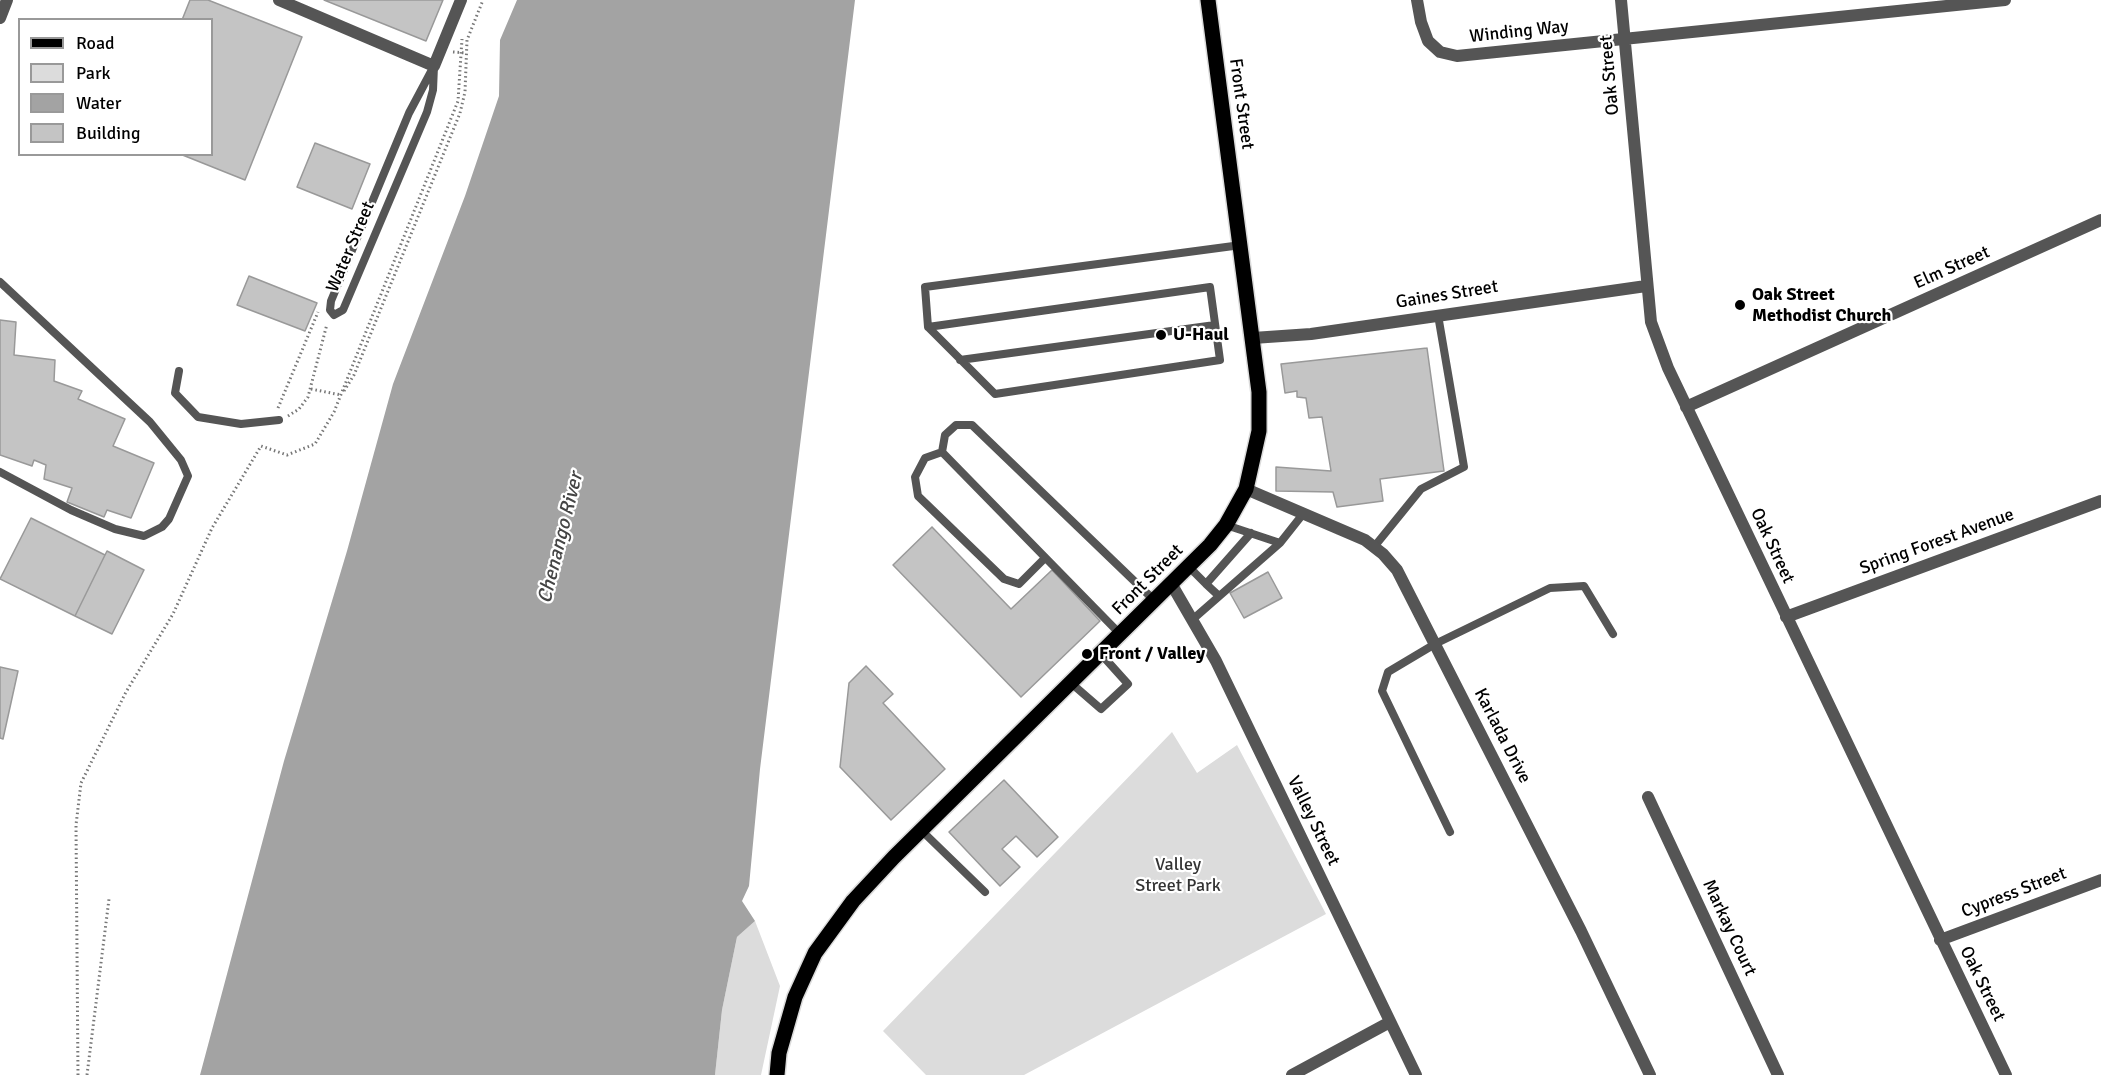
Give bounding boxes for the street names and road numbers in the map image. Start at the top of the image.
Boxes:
street label: Winding Way [1468,16,1570,48]
street label: Oak Street [1596,34,1624,116]
street label: Front Street [1224,57,1258,151]
street label: Water Street [322,199,380,295]
street label: Elm Street [1911,242,1993,294]
street label: Gaines Street [1394,276,1500,314]
street label: Spring Forest Avenue [1857,504,2017,580]
street label: Oak Street [1745,505,1799,587]
street label: Front Street [1108,540,1188,620]
street label: Karlada Drive [1469,685,1535,787]
street label: Valley Street [1282,773,1344,869]
street label: Cypress Street [1958,863,2070,923]
street label: Markay Court [1697,876,1761,980]
street label: Oak Street [1955,943,2009,1025]

